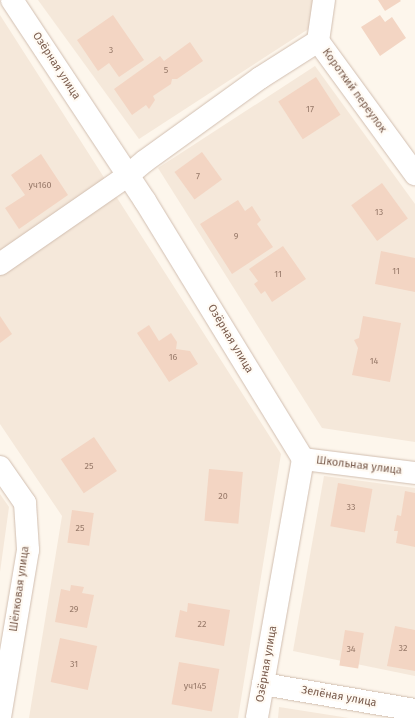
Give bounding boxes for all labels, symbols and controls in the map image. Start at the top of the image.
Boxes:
street label: Озёрная улица [29,30,83,102]
house number: 3 [109,45,113,55]
street label: Короткий переулок [319,46,389,136]
house number: 5 [164,65,168,75]
house number: 17 [306,104,314,114]
house number: 7 [196,171,200,181]
house number: уч160 [29,180,51,190]
house number: 13 [375,207,383,217]
house number: 9 [234,231,238,241]
house number: 11 [392,266,400,276]
house number: 11 [274,269,282,279]
street label: Озёрная улица [204,302,256,376]
house number: 16 [169,352,177,362]
house number: 14 [370,356,378,366]
street label: Школьная улица [315,454,403,478]
house number: 25 [85,461,93,471]
house number: 20 [218,491,228,501]
house number: 33 [347,502,355,512]
house number: 25 [76,523,84,533]
street label: Шёлковая улица [7,545,33,633]
house number: 29 [69,604,79,614]
house number: 22 [198,619,206,629]
street label: Озёрная улица [254,625,280,703]
house number: 32 [399,643,407,653]
house number: 34 [346,644,356,654]
house number: 31 [70,659,78,669]
house number: уч145 [184,681,206,691]
street label: Зелёная улица [300,684,378,710]

